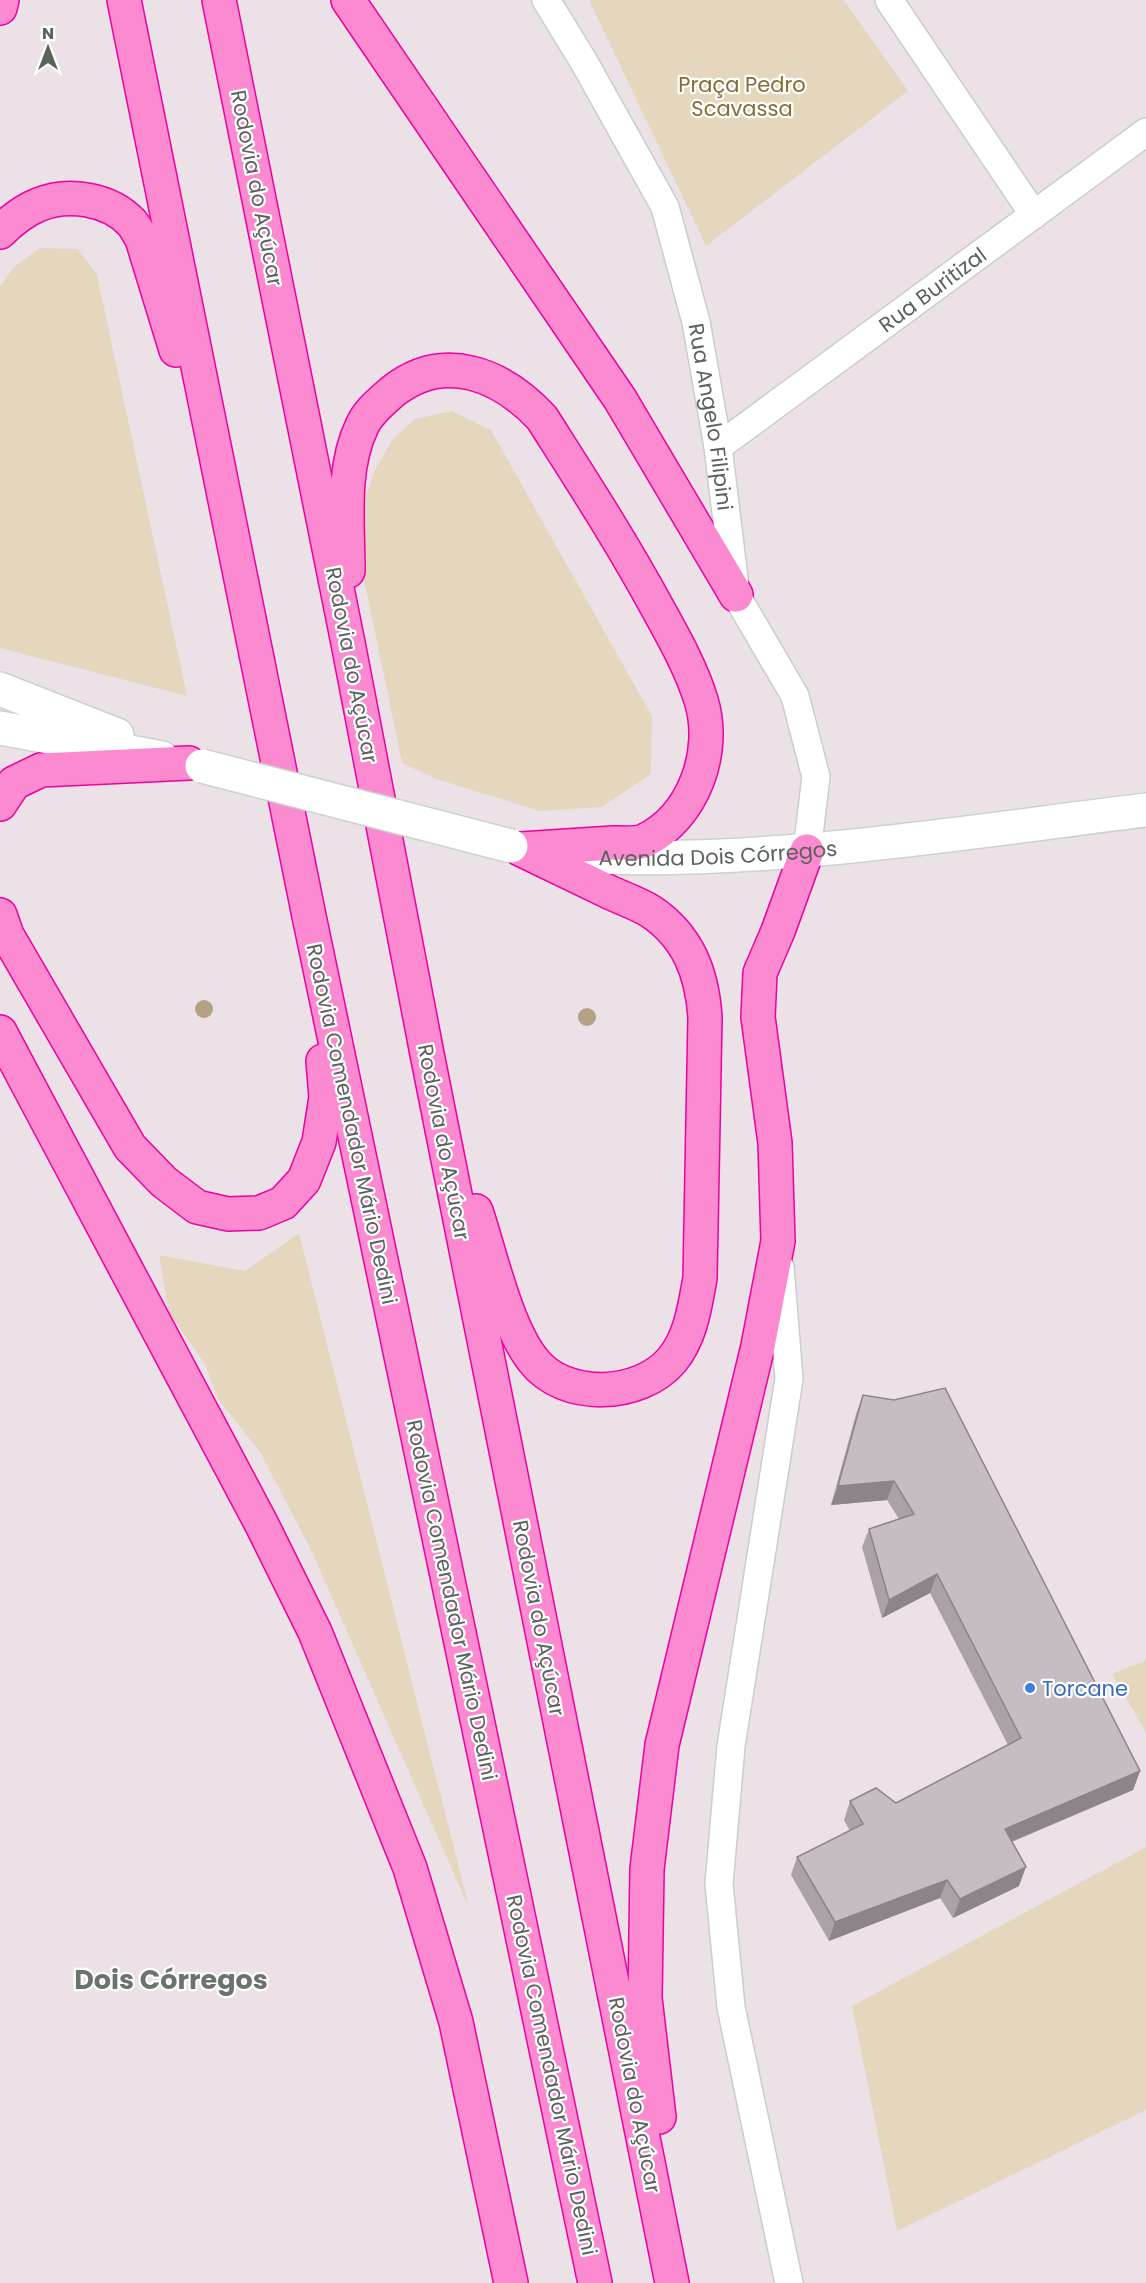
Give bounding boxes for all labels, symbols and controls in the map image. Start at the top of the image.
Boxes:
north arrow [18,18,78,78]
text: N [42,22,54,45]
park label: Praça Pedro Scavassa [678,70,806,123]
street label: Rodovia do Açúcar [224,88,290,289]
street label: Rua Buritizal [872,240,992,339]
street label: Rua Angelo Filipini [682,321,740,512]
street label: Rodovia do Açúcar [319,565,385,766]
street label: Avenida Dois Córregos [598,833,838,872]
street label: Rodovia Comendador Mário Dedini [300,941,404,1307]
street label: Rodovia do Açúcar [411,1042,477,1243]
street label: Rodovia Comendador Mário Dedini [400,1417,504,1783]
street label: Rodovia do Açúcar [506,1518,572,1719]
place label: Torcane [1042,1674,1128,1703]
marker: Torcane [1023,1681,1037,1695]
street label: Rodovia Comendador Mário Dedini [500,1892,604,2258]
district label: Dois Córregos [74,1961,268,1998]
street label: Rodovia do Açúcar [602,1995,668,2196]

